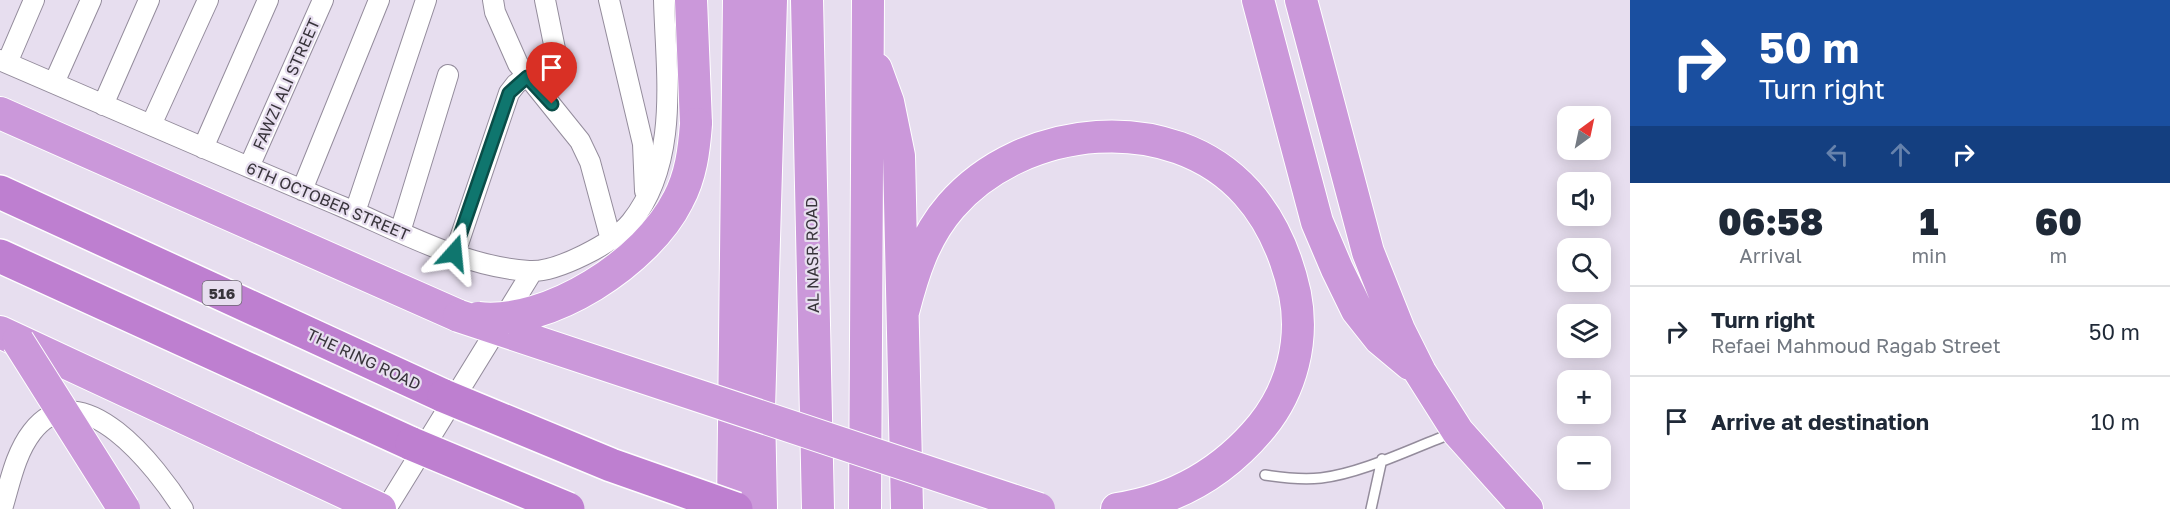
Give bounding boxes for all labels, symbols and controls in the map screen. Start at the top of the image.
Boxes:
street label: FAWZI ALI STREET [248,15,324,153]
text: 50 m [1759,22,1859,72]
icon: right [1660,24,1738,102]
pin [526,42,577,104]
icon: arrive [535,51,568,84]
text: Turn right [1759,73,1885,105]
north arrow [1557,106,1611,160]
map controls [1557,106,1611,490]
icon: left [1821,138,1854,171]
icon: ahead [1884,138,1917,171]
icon: right [1947,138,1980,171]
street label: 6TH OCTOBER STREET [243,158,413,245]
button: sound [1557,172,1611,226]
street label: AL NASR ROAD [801,197,823,313]
text: 06:58 [1718,200,1823,243]
text: 1 [1920,200,1939,243]
text: 60 [2035,200,2082,243]
position arrow [422,221,486,285]
button: search [1557,238,1611,292]
text: Arrival [1739,243,1802,267]
text: min [1911,243,1947,267]
text: m [2050,243,2067,267]
road number: 516 [202,281,242,305]
button: layers [1557,304,1611,358]
text: Turn right [1711,306,1815,333]
icon: right [1660,315,1693,348]
text: 50 m [2089,318,2140,345]
street label: THE RING ROAD [304,324,424,394]
text: Refaei Mahmoud Ragab Street [1711,333,2001,357]
button: + [1557,370,1611,424]
icon: arrive [1660,405,1693,438]
text: Arrive at destination [1711,408,1929,435]
text: 10 m [2091,408,2140,435]
button: − [1557,436,1611,490]

